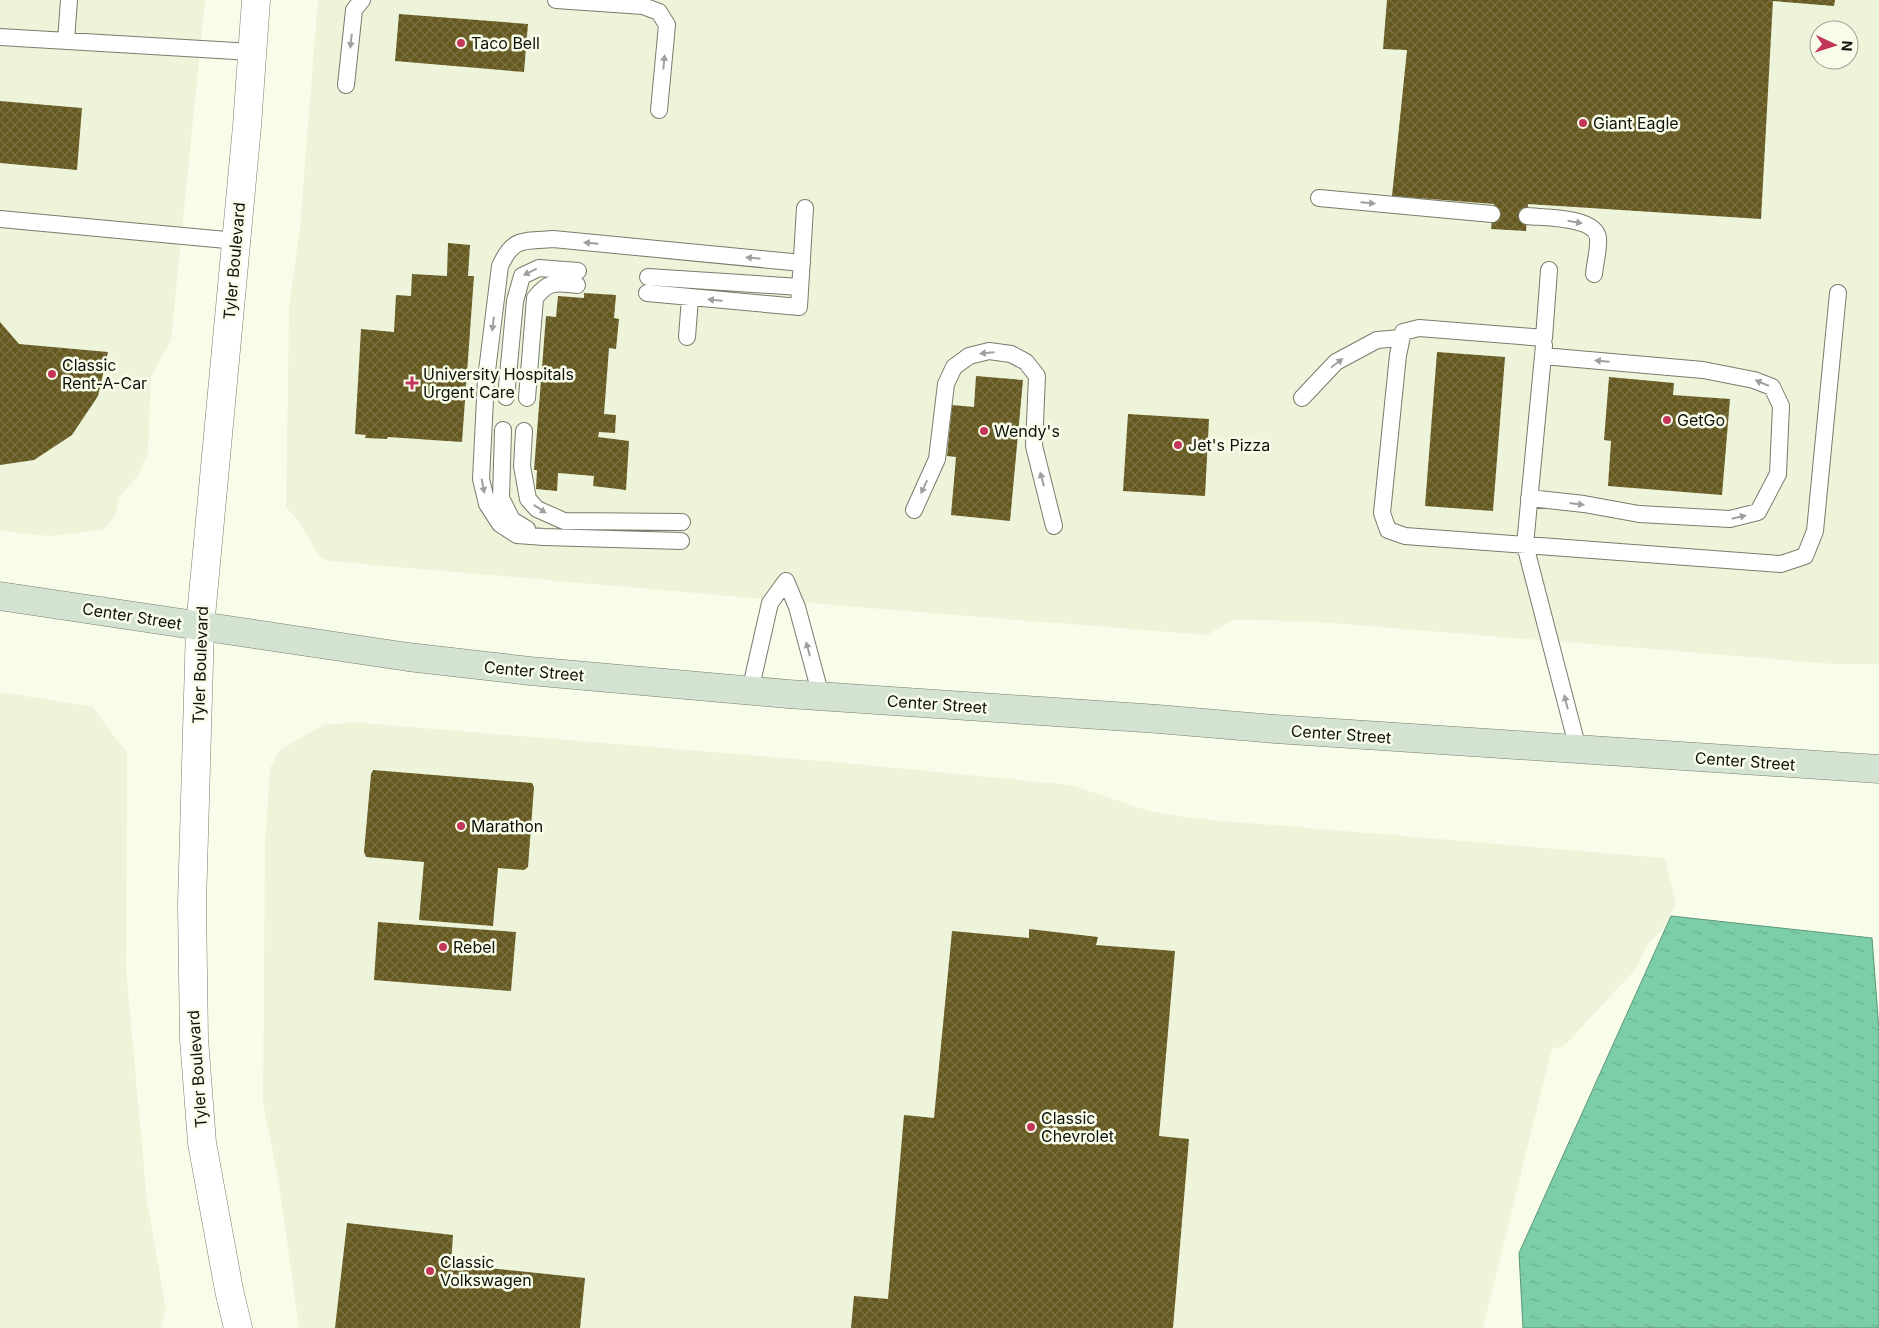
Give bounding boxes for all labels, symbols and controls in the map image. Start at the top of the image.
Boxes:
north arrow [1809,20,1859,70]
place label: Taco Bell [471,33,540,53]
one-way arrow [347,34,355,50]
marker: Taco Bell [455,37,467,49]
text: N [1839,40,1856,52]
one-way arrow [660,53,668,69]
place label: Giant Eagle [1593,113,1679,133]
marker: Giant Eagle [1577,117,1589,129]
one-way arrow [1360,199,1376,207]
street label: Tyler Boulevard [219,201,249,321]
one-way arrow [1567,218,1583,226]
one-way arrow [583,239,599,247]
one-way arrow [745,254,761,262]
one-way arrow [523,268,538,276]
one-way arrow [707,296,723,304]
one-way arrow [489,316,497,332]
one-way arrow [979,349,995,357]
place label: Classic Rent-A-Car [62,355,147,393]
one-way arrow [1593,357,1609,365]
one-way arrow [1330,358,1343,369]
place label: University Hospitals Urgent Care [423,364,574,402]
marker: Classic Rent-A-Car [46,368,58,380]
marker: University Hospitals Urgent Care [405,376,419,390]
one-way arrow [1755,379,1769,387]
place label: GetGo [1677,410,1725,430]
marker: GetGo [1661,414,1673,426]
place label: Wendy's [994,421,1060,441]
marker: Wendy's [978,425,990,437]
place label: Jet's Pizza [1188,435,1270,455]
marker: Jet's Pizza [1172,439,1184,451]
one-way arrow [1038,471,1046,486]
one-way arrow [479,478,487,493]
one-way arrow [920,480,928,494]
one-way arrow [1570,500,1586,508]
one-way arrow [533,504,547,514]
one-way arrow [1731,513,1746,521]
street label: Center Street [81,598,183,634]
street label: Tyler Boulevard [188,606,212,724]
one-way arrow [804,642,812,657]
street label: Center Street [483,657,585,685]
street label: Center Street [886,691,988,717]
one-way arrow [1561,695,1569,710]
street label: Center Street [1290,721,1392,747]
street label: Center Street [1694,748,1796,774]
place label: Marathon [471,816,543,836]
marker: Marathon [455,820,467,832]
place label: Rebel [453,937,495,957]
marker: Rebel [437,941,449,953]
street label: Tyler Boulevard [183,1009,211,1129]
place label: Classic Chevrolet [1041,1108,1114,1146]
marker: Classic Chevrolet [1025,1121,1037,1133]
place label: Classic Volkswagen [440,1252,532,1290]
marker: Classic Volkswagen [424,1265,436,1277]

